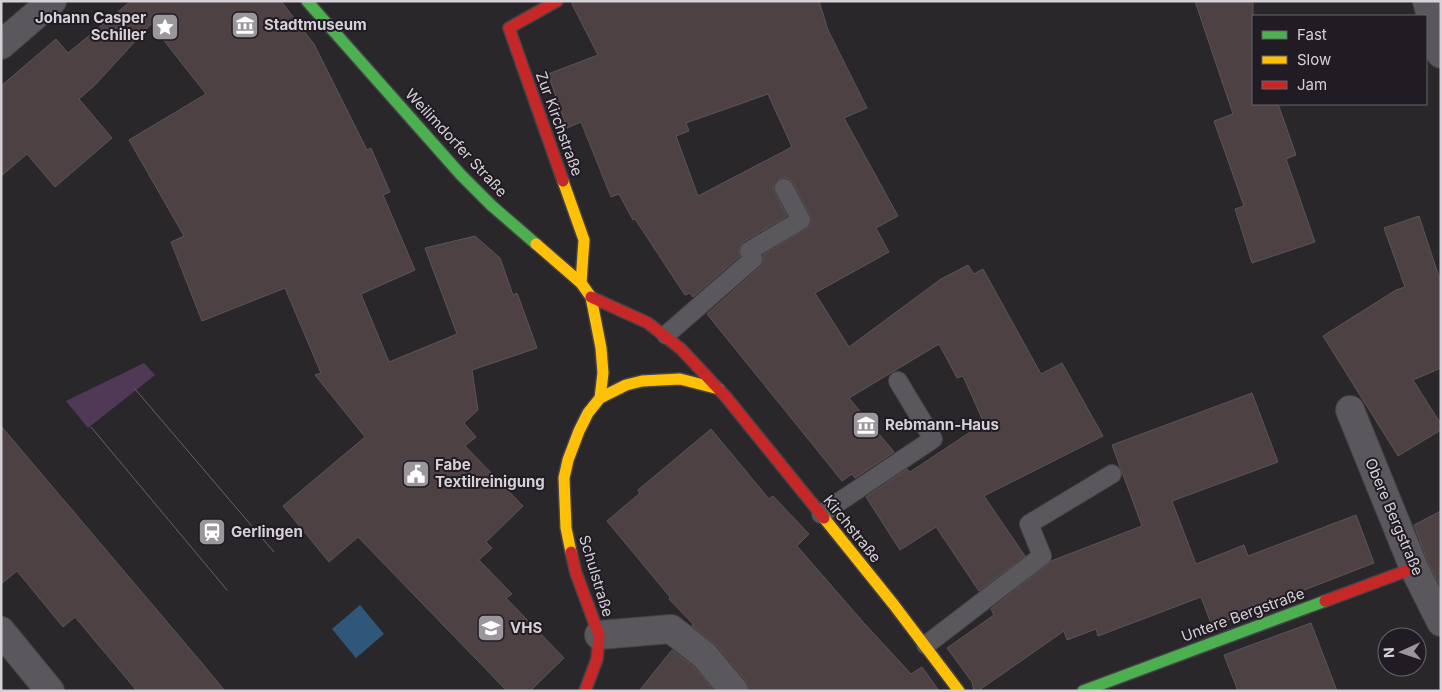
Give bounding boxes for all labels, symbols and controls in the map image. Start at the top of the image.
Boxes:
place label: Johann Casper Schiller [35,8,146,44]
museum icon: Stadtmuseum [230,10,260,40]
place icon: Johann Casper Schiller [150,12,180,42]
place label: Stadtmuseum [264,15,367,34]
legend [1252,15,1427,105]
text: Fast [1297,25,1327,44]
text: Slow [1297,50,1331,69]
street label: Zur Kirchstraße [532,69,587,179]
text: Jam [1297,75,1327,94]
street label: Weilimdorfer Straße [401,85,511,201]
museum icon: Rebmann-Haus [851,410,881,440]
place label: Rebmann-Haus [885,415,999,434]
place label: Fabe Textilreinigung [435,455,545,491]
street label: Obere Bergstraße [1361,455,1428,578]
public building icon: Fabe Textilreinigung [401,459,431,489]
street label: Kirchstraße [819,491,885,566]
station icon: Gerlingen [197,517,227,547]
place label: Gerlingen [231,522,303,541]
street label: Schulstraße [575,533,618,619]
street label: Untere Bergstraße [1179,583,1307,646]
school or university icon: VHS [476,613,506,643]
place label: VHS [510,618,542,637]
north arrow [1377,627,1427,677]
text: N [1380,647,1397,658]

